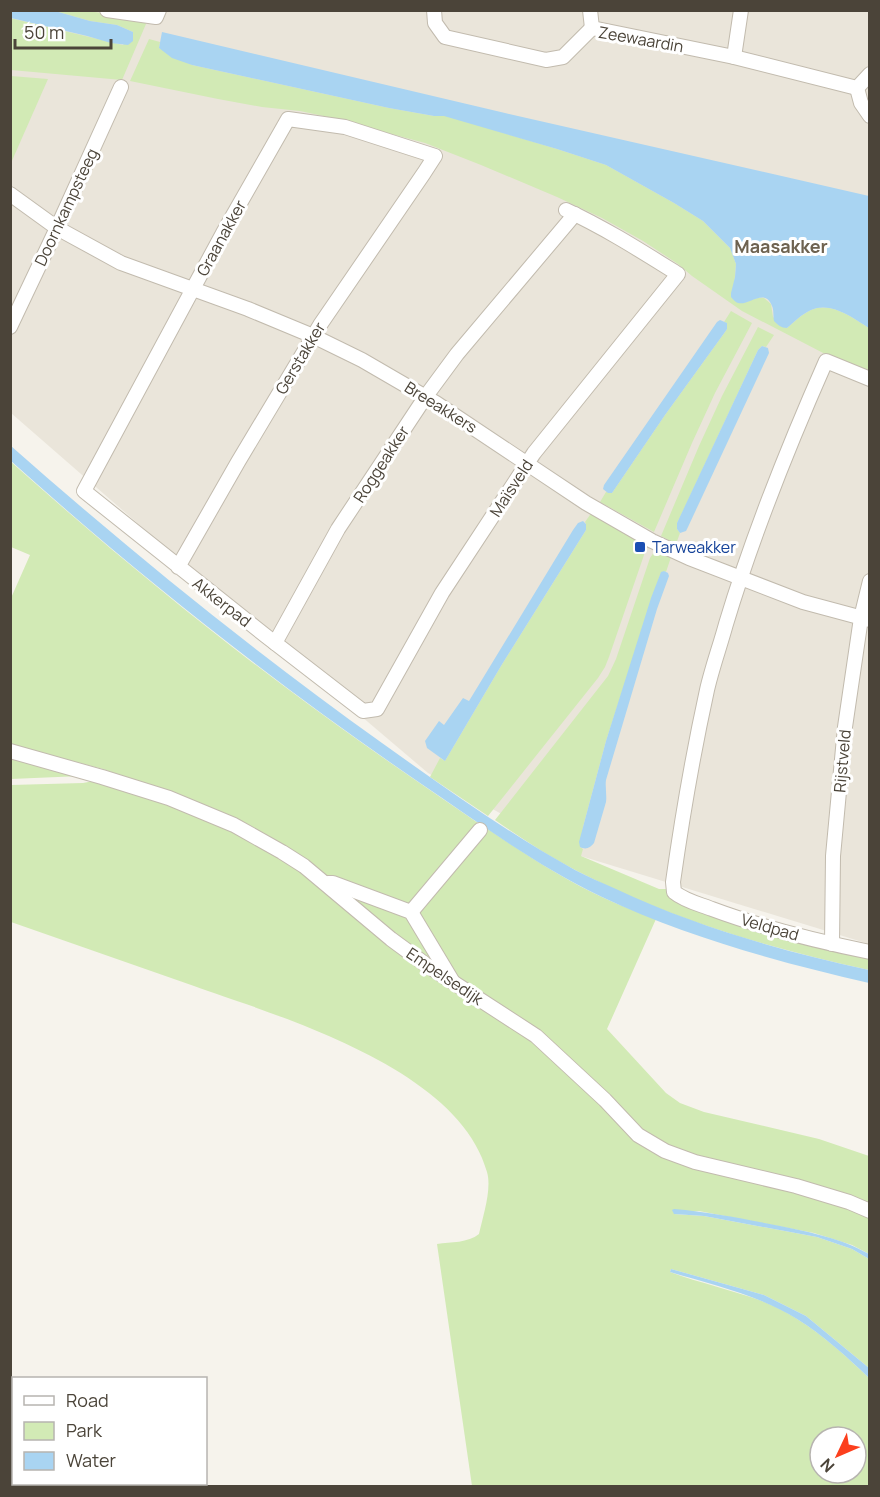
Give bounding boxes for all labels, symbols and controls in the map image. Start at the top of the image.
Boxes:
scale bar [15,12,111,50]
text: 50 m [24,20,64,44]
street label: Zeewaardin [597,21,685,57]
street label: Doornkampsteeg [29,145,103,269]
street label: Graanakker [191,196,251,280]
district label: Maasakker [734,234,828,258]
street label: Gerstakker [270,318,330,398]
street label: Breeakkers [401,376,481,438]
street label: Roggeakker [348,421,414,507]
street label: Maïsveld [484,455,538,521]
place label: Tarweakker [652,536,736,558]
marker: Tarweakker [633,540,647,554]
street label: Akkerpad [188,572,256,632]
street label: Rijstveld [828,729,856,793]
street label: Veldpad [739,908,801,946]
street label: Empelsedijk [402,942,489,1010]
legend [12,1377,207,1485]
text: Road [66,1388,109,1412]
text: Park [66,1418,103,1442]
north arrow [808,1425,868,1485]
text: Water [66,1448,116,1472]
text: N [815,1454,839,1477]

